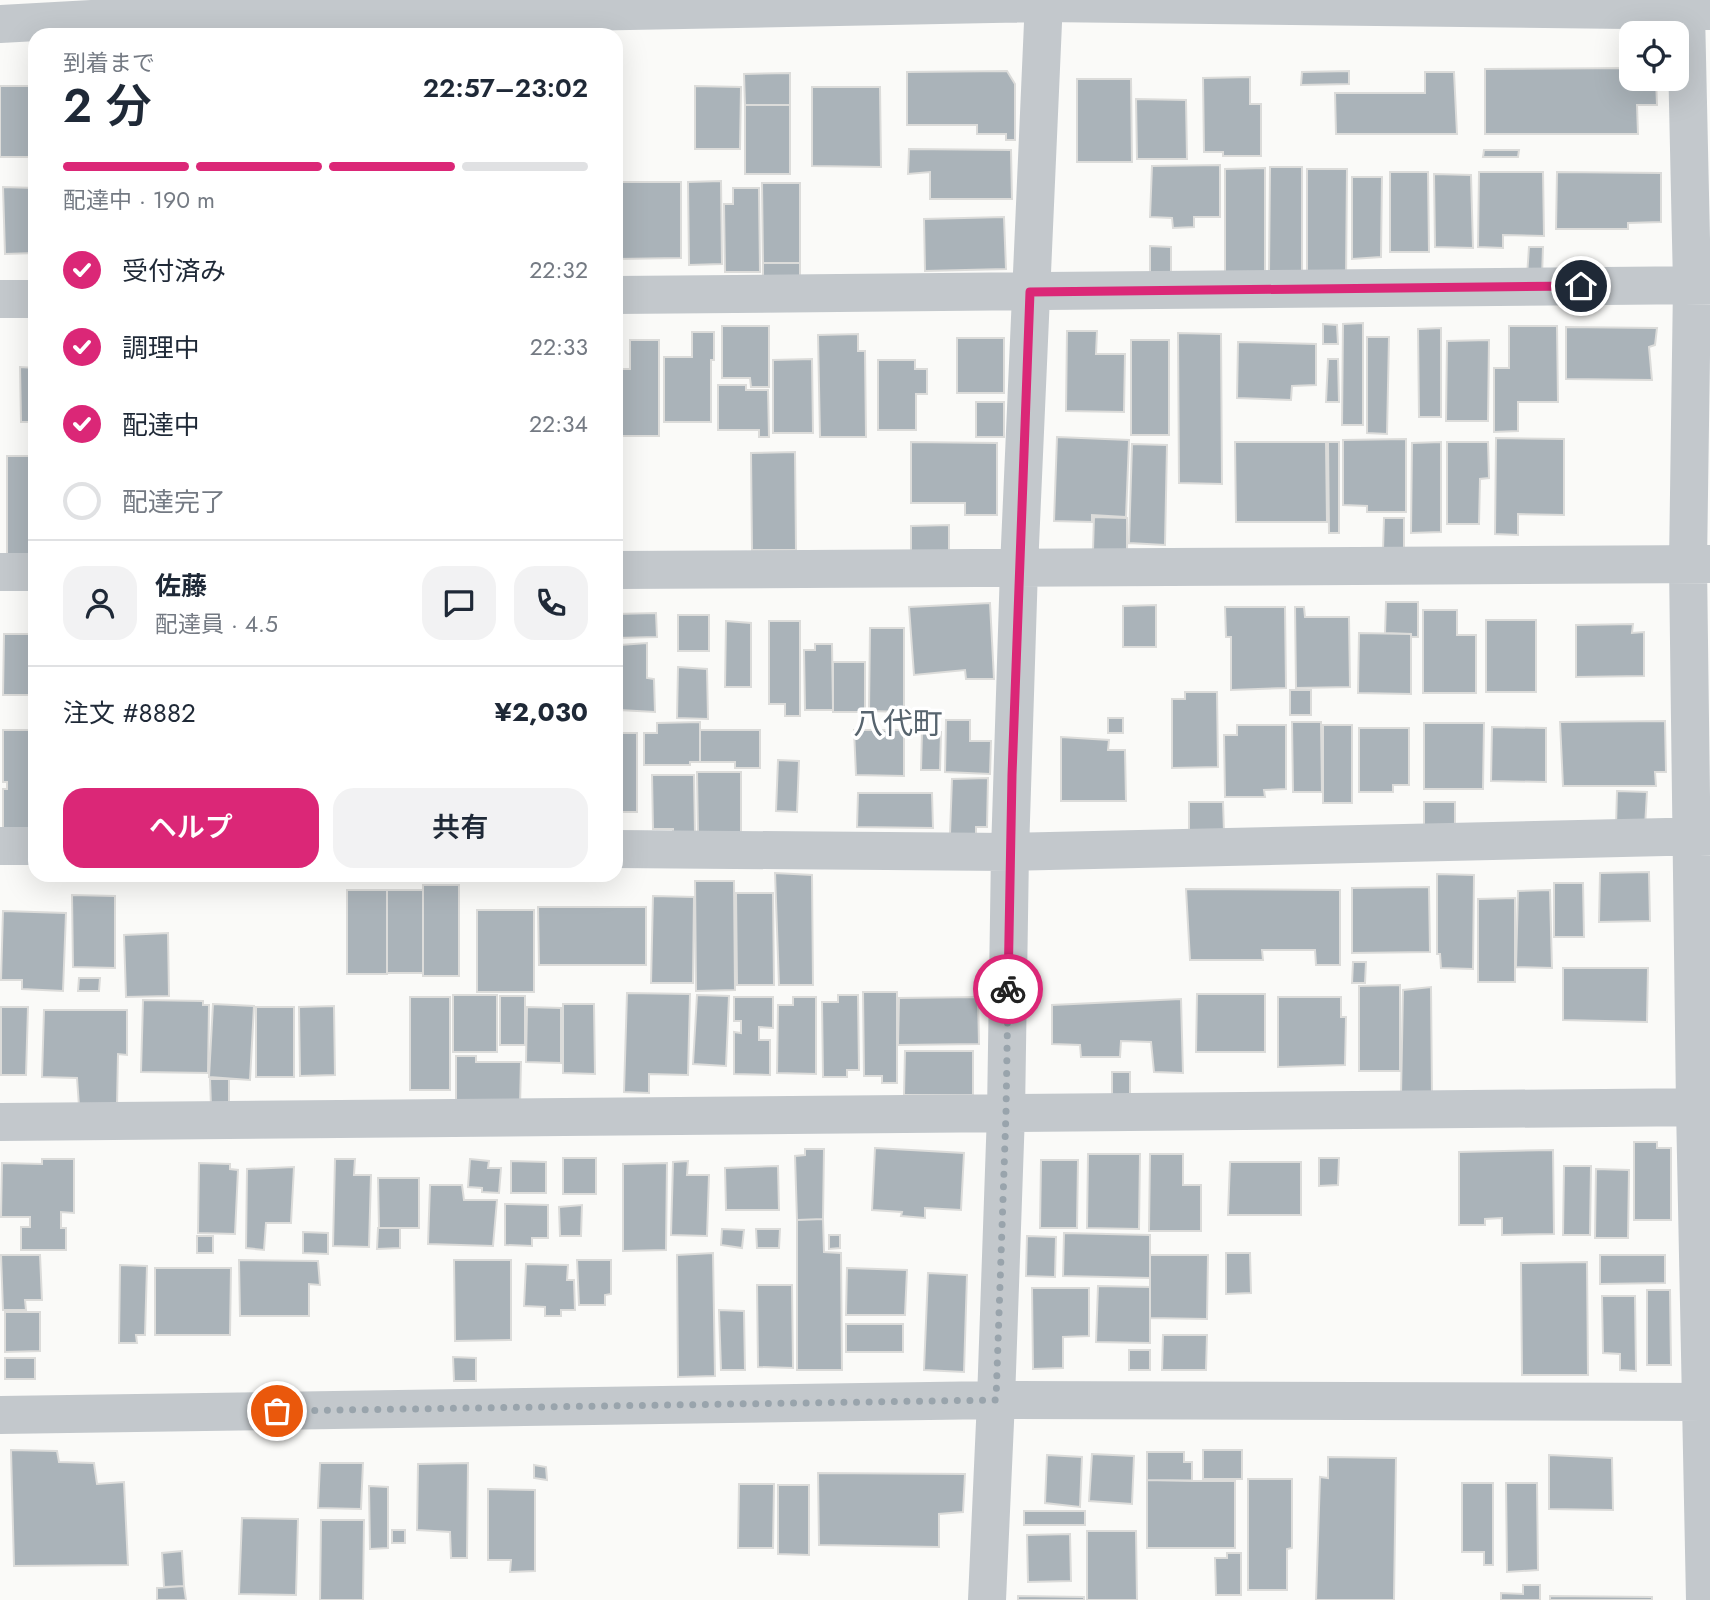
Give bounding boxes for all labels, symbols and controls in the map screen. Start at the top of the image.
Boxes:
map controls [1619,21,1689,91]
button: locate [1619,21,1689,91]
text: 到着まで [63,46,155,80]
text: 22:57–23:02 [423,69,588,107]
text: 2 分 [63,73,152,139]
text: 配達中 · 190 m [63,183,215,217]
icon: check [63,251,101,289]
text: 受付済み [122,252,226,290]
text: 22:32 [529,253,588,287]
pin [1551,256,1611,316]
icon: home [1562,267,1600,305]
icon: check [63,328,101,366]
text: 調理中 [122,329,200,367]
text: 22:33 [530,330,588,364]
icon: check [63,405,101,443]
text: 配達中 [122,406,200,444]
text: 22:34 [529,407,588,441]
text: 配達完了 [122,483,226,521]
button: person [63,566,137,640]
button: chat [422,566,496,640]
button: phone [514,566,588,640]
text: 佐藤 [155,567,207,605]
text: 配達員 · 4.5 [155,607,278,641]
text: ¥2,030 [495,693,588,731]
text: 注文 #8882 [63,694,196,732]
district label: 八代町 [853,702,943,745]
button: ヘルプ [63,788,319,868]
button: 共有 [333,788,588,868]
courier [973,954,1043,1024]
icon: bike [989,970,1027,1008]
pin [247,1381,307,1441]
icon: bag [258,1392,296,1430]

